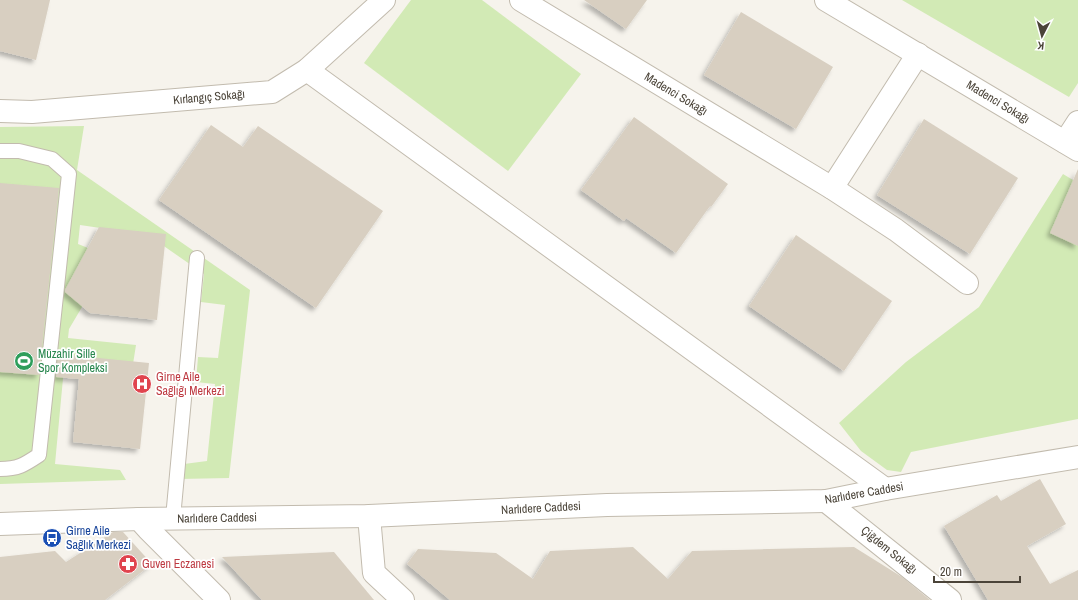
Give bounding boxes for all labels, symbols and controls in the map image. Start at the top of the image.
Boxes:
north arrow [1022,16,1062,56]
text: K [1037,39,1045,53]
street label: Madenci Sokağı [641,69,711,119]
street label: Madenci Sokağı [963,77,1033,127]
street label: Kırlangıç Sokağı [172,86,246,108]
place label: Müzahir Sille Spor Kompleksi [38,346,107,376]
sports icon: Müzahir Sille Spor Kompleksi [13,350,35,372]
place label: Girne Aile Sağlığı Merkezi [156,369,224,399]
hospital icon: Girne Aile Sağlığı Merkezi [131,373,153,395]
street label: Narlıdere Caddesi [823,478,905,508]
street label: Narlıdere Caddesi [501,498,581,518]
street label: Narlıdere Caddesi [177,509,257,527]
street label: Çiğdem Sokağı [858,522,920,578]
place label: Girne Aile Sağlık Merkezi [66,523,131,553]
bus stop icon: Girne Aile Sağlık Merkezi [41,527,63,549]
pharmacy icon: Guven Eczanesi [117,553,139,575]
place label: Guven Eczanesi [142,556,214,572]
scale bar [934,558,1020,584]
text: 20 m [940,564,962,580]

